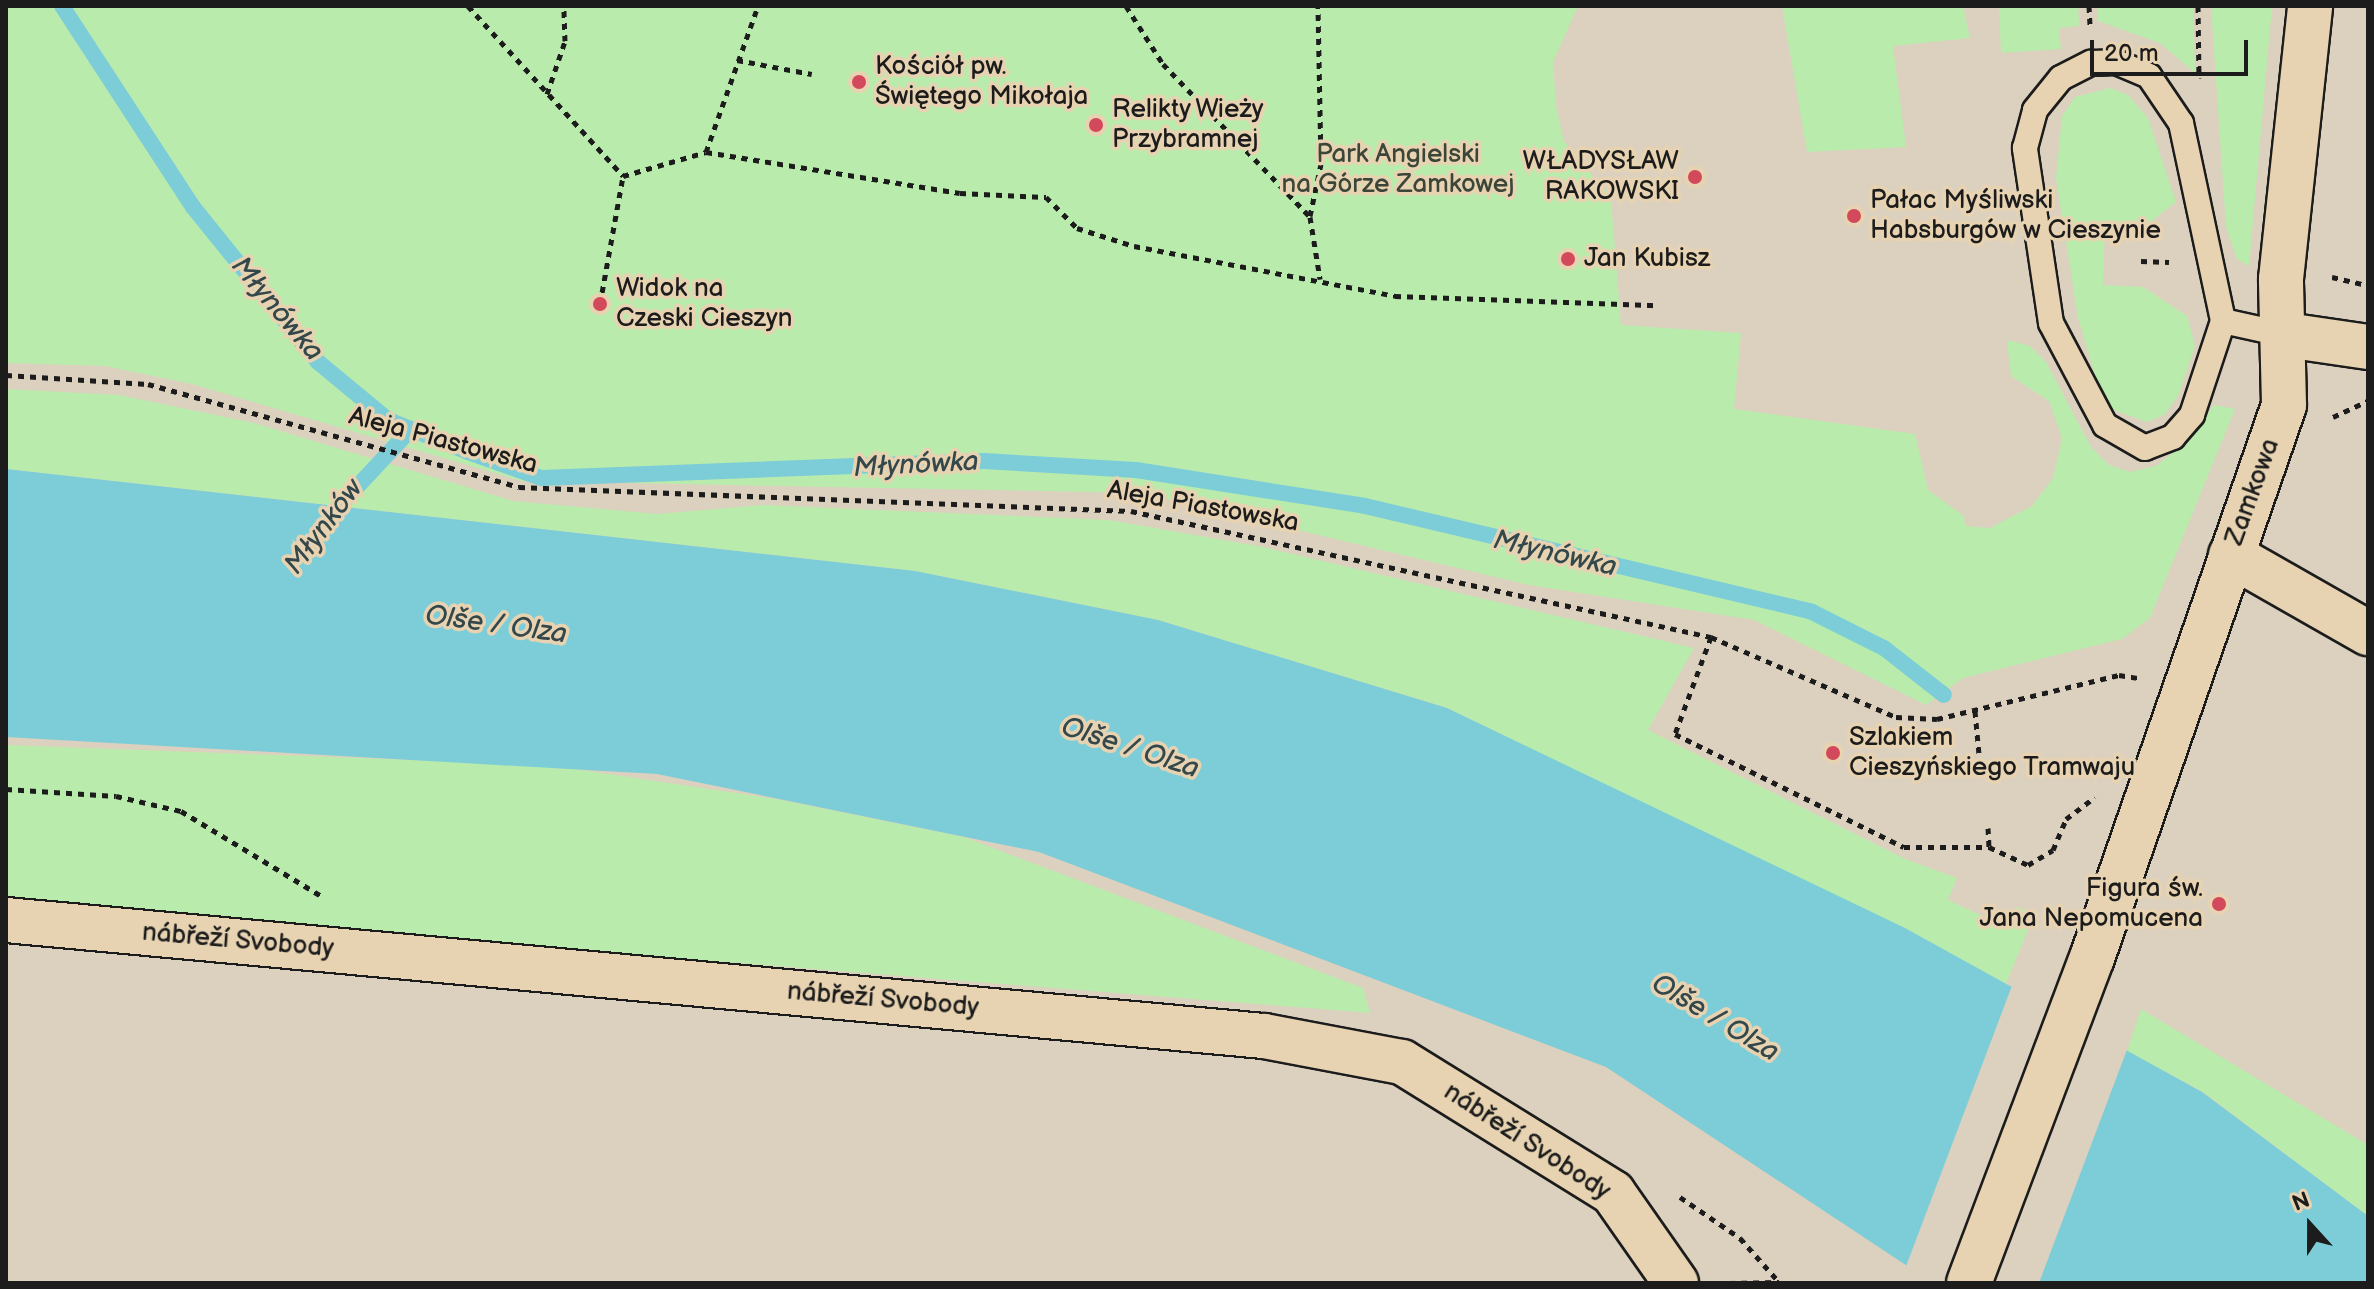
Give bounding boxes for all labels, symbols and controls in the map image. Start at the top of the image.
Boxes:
scale bar [2094,24,2252,74]
text: 20 m [2104,39,2159,68]
place label: Kościół pw. Świętego Mikołaja [875,51,1088,112]
marker: Kościół pw. Świętego Mikołaja [850,73,868,91]
place label: Relikty Wieży Przybramnej [1112,94,1266,156]
marker: Relikty Wieży Przybramnej [1087,116,1105,134]
park label: Park Angielski na Górze Zamkowej [1282,139,1514,200]
place label: WŁADYSŁAW RAKOWSKI [1522,146,1679,208]
marker: WŁADYSŁAW RAKOWSKI [1686,168,1704,186]
place label: Pałac Myśliwski Habsburgów w Cieszynie [1870,185,2161,246]
marker: Pałac Myśliwski Habsburgów w Cieszynie [1845,207,1863,225]
place label: Jan Kubisz [1584,243,1710,275]
water label: Młynówka [224,250,330,368]
marker: Jan Kubisz [1559,250,1577,268]
place label: Widok na Czeski Cieszyn [616,273,792,334]
marker: Widok na Czeski Cieszyn [591,295,609,313]
street label: Aleja Piastowska [345,401,541,481]
street label: Zamkowa [2219,434,2287,550]
water label: Młynówka [852,445,980,485]
water label: Młynków [278,473,370,581]
street label: Aleja Piastowska [1105,475,1301,539]
water label: Młynówka [1490,523,1620,585]
water label: Olše / Olza [423,598,569,652]
water label: Olše / Olza [1057,710,1203,786]
place label: Szlakiem Cieszyńskiego Tramwaju [1849,722,2136,784]
marker: Szlakiem Cieszyńskiego Tramwaju [1824,744,1842,762]
place label: Figura św. Jana Nepomucena [1980,873,2203,934]
marker: Figura św. Jana Nepomucena [2210,895,2228,913]
street label: nábřeží Svobody [141,917,335,965]
water label: Olše / Olza [1645,967,1785,1069]
street label: nábřeží Svobody [786,976,980,1024]
street label: nábřeží Svobody [1438,1076,1616,1208]
north arrow [2270,1185,2350,1265]
text: N [2289,1187,2314,1218]

